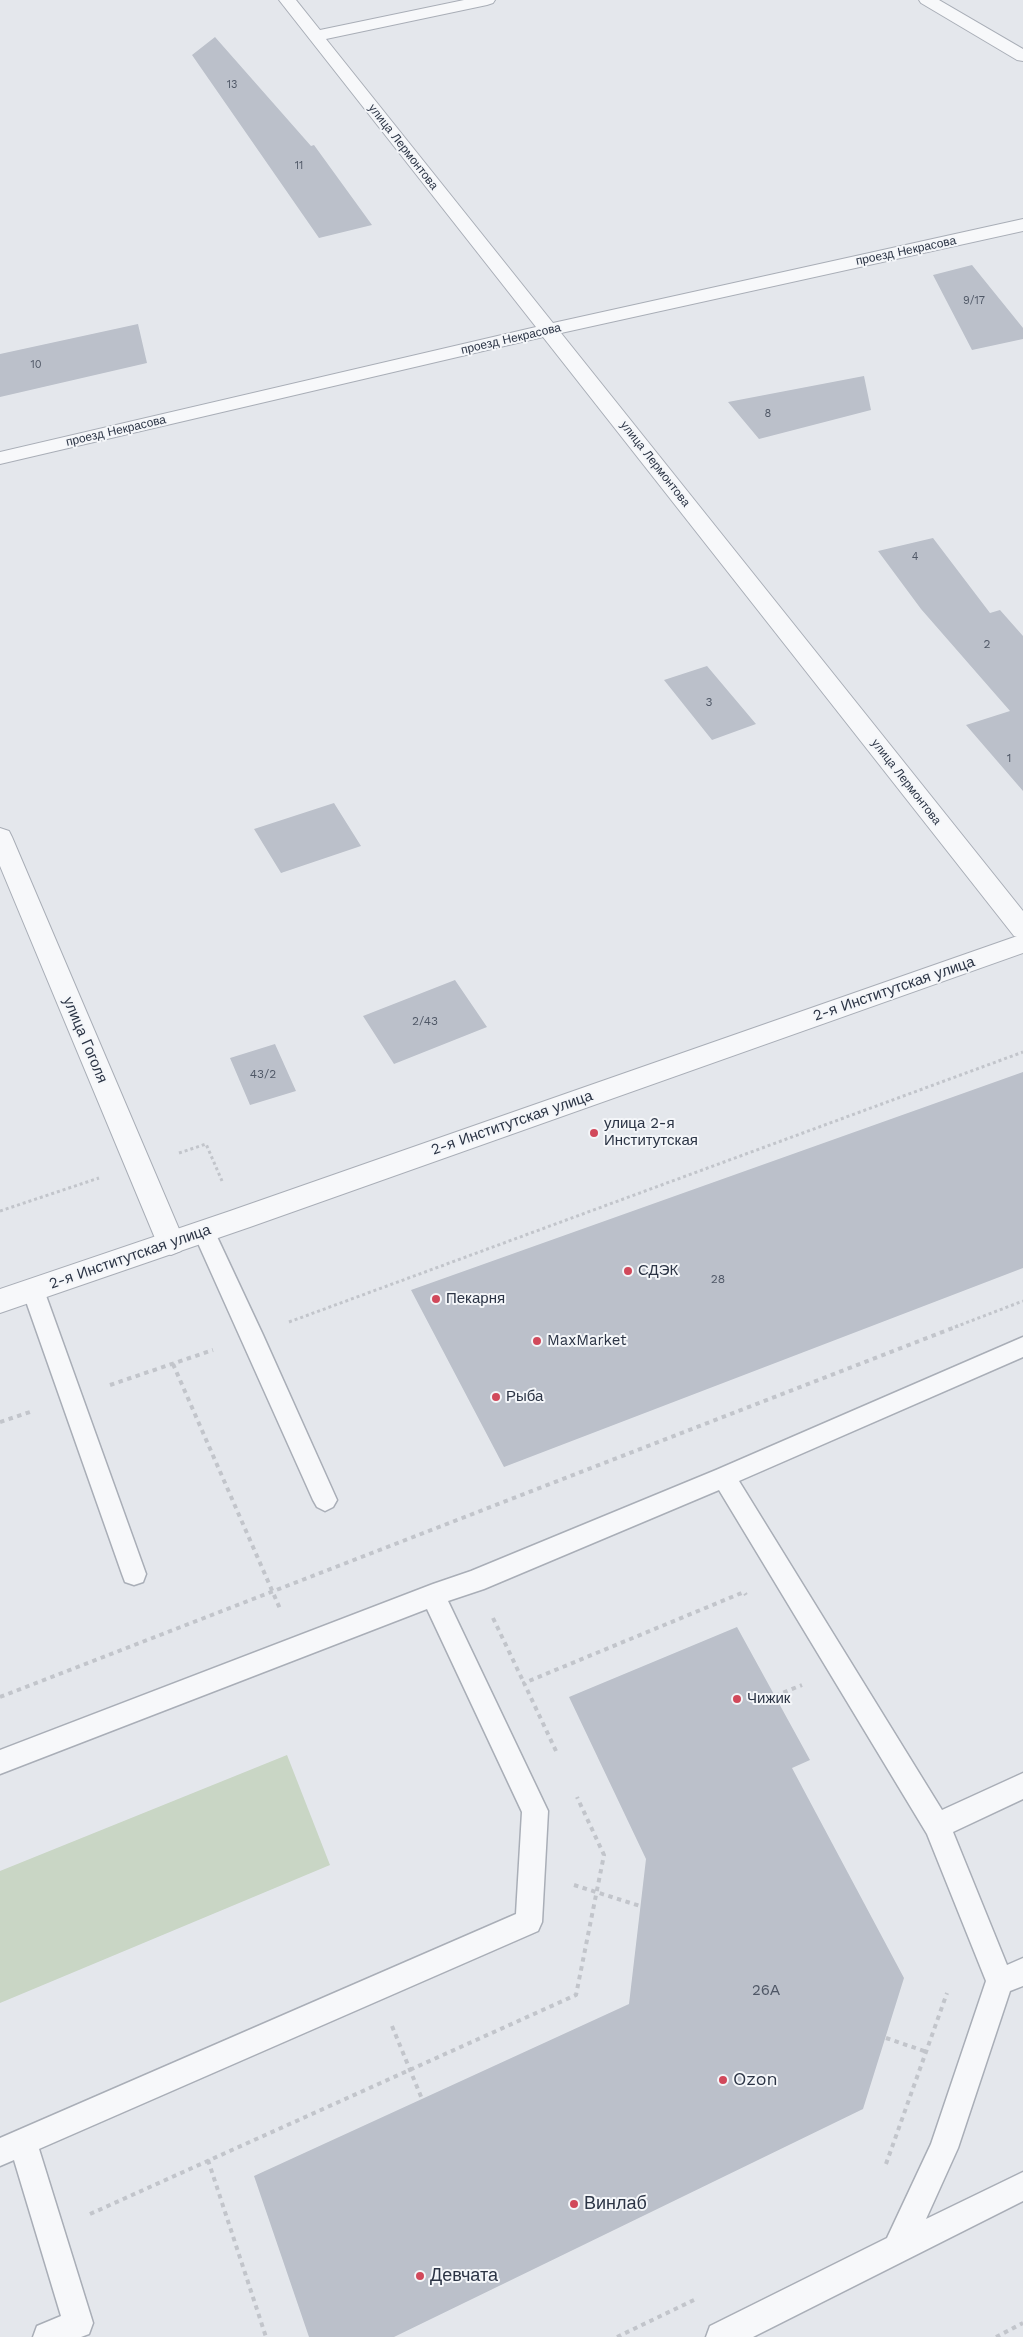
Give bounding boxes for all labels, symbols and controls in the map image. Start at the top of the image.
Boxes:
house number: 13 [227,78,237,92]
street label: улица Лермонтова [365,101,441,193]
house number: 11 [295,159,303,173]
street label: проезд Некрасова [854,233,958,269]
house number: 9/17 [963,294,985,308]
street label: проезд Некрасова [460,320,562,358]
house number: 10 [30,358,42,372]
house number: 8 [765,407,771,421]
street label: проезд Некрасова [65,412,167,450]
street label: улица Лермонтова [617,418,693,510]
house number: 4 [912,550,918,564]
house number: 2 [984,637,990,651]
house number: 3 [706,695,712,709]
street label: улица Лермонтова [868,736,944,828]
house number: 1 [1007,751,1011,765]
street label: 2-я Институтская улица [811,953,977,1025]
street label: улица Гоголя [59,994,111,1086]
house number: 2/43 [412,1014,438,1028]
house number: 43/2 [250,1067,276,1081]
street label: 2-я Институтская улица [429,1087,595,1159]
place label: улица 2-я Институтская [604,1115,698,1150]
marker: улица 2-я Институтская [588,1127,600,1139]
street label: 2-я Институтская улица [47,1221,213,1293]
place label: СДЭК [638,1262,678,1280]
marker: СДЭК [622,1265,634,1277]
house number: 28 [711,1272,725,1286]
place label: Пекарня [446,1290,505,1308]
marker: Пекарня [430,1293,442,1305]
place label: MaxMarket [547,1332,626,1350]
marker: MaxMarket [531,1335,543,1347]
place label: Рыба [506,1388,543,1406]
marker: Рыба [490,1391,502,1403]
place label: Чижик [747,1690,790,1708]
marker: Чижик [731,1693,743,1705]
house number: 26А [752,1982,780,2000]
place label: Ozon [733,2069,778,2091]
marker: Ozon [717,2074,729,2086]
place label: Винлаб [584,2193,647,2215]
marker: Винлаб [568,2198,580,2210]
place label: Девчата [430,2265,498,2287]
marker: Девчата [414,2270,426,2282]

